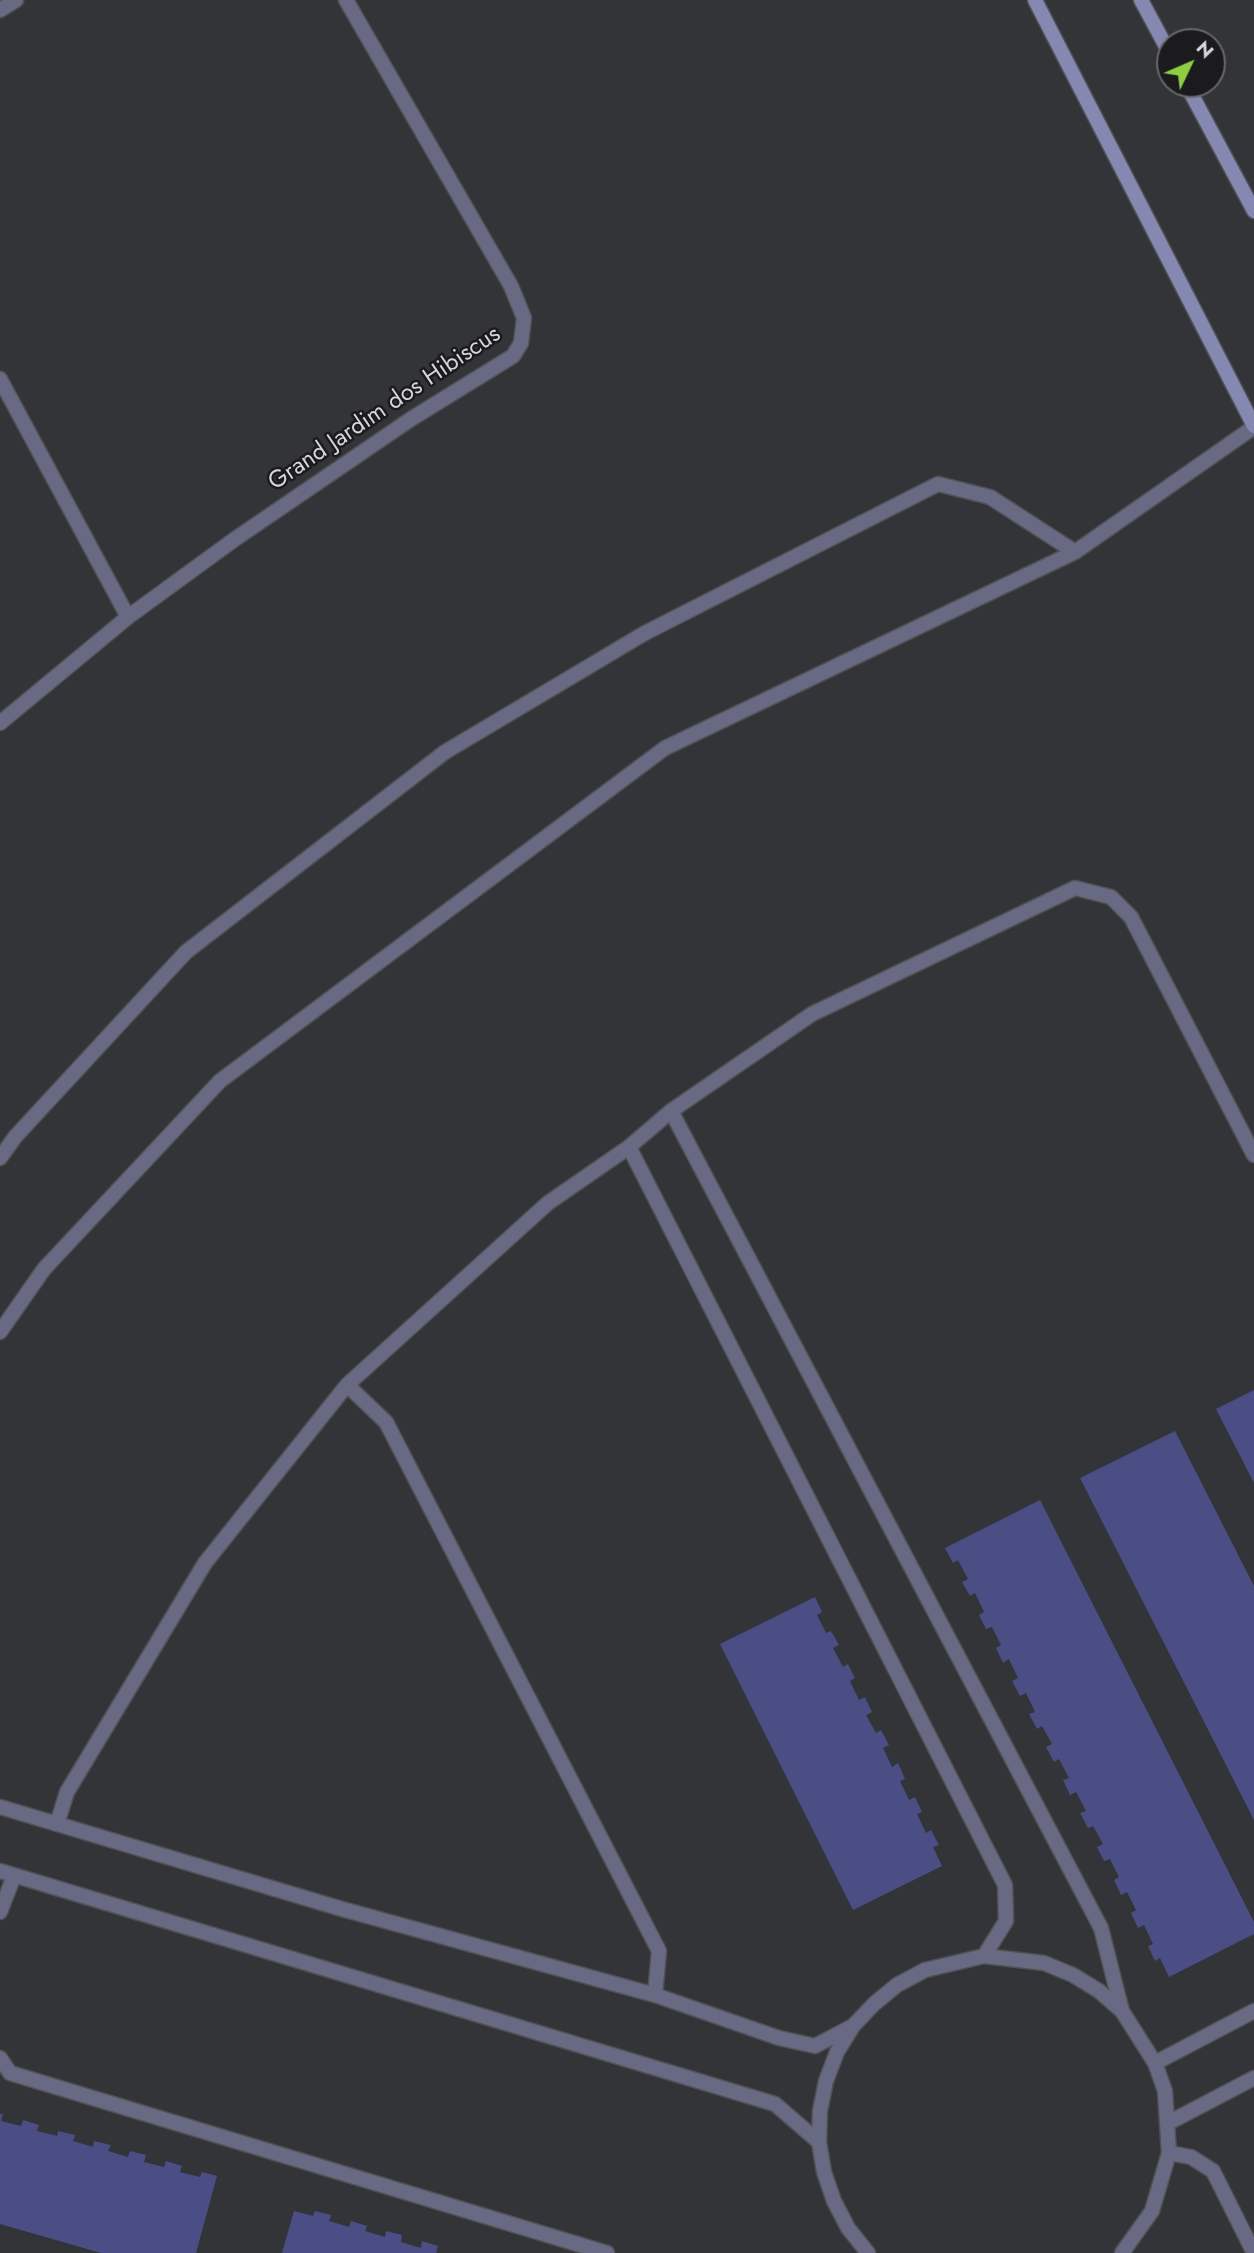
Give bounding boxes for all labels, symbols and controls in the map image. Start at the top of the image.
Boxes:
north arrow [1156,28,1226,98]
text: N [1190,35,1220,64]
street label: Grand Jardim dos Hibiscus [264,321,506,497]

